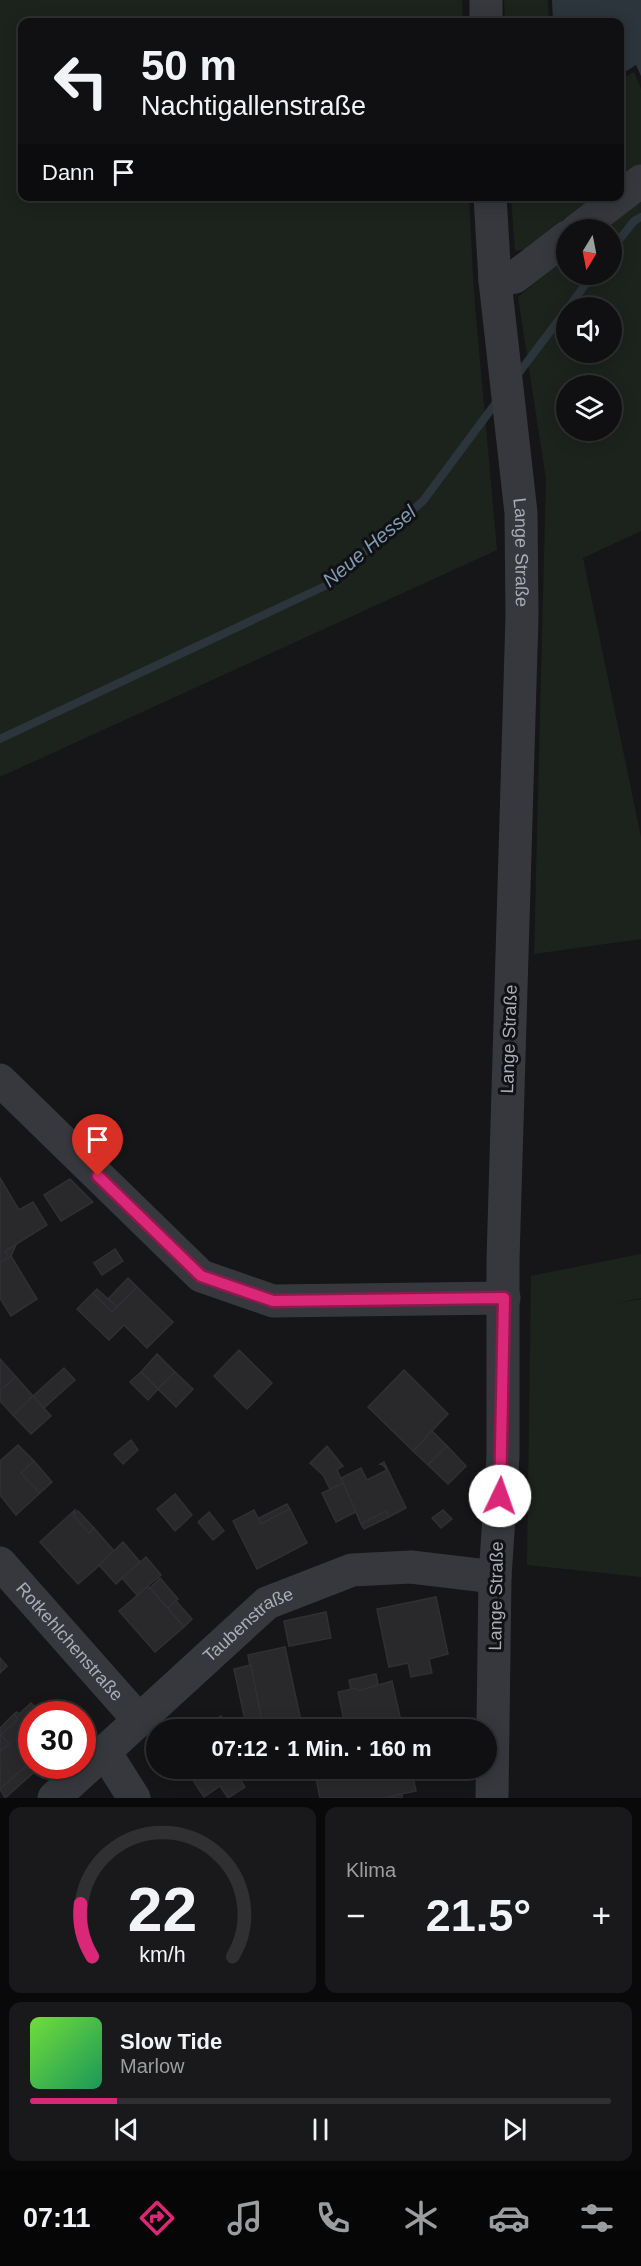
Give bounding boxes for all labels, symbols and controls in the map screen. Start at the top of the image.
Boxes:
icon: left [42,42,120,120]
text: 50 m [141,42,237,89]
text: Nachtigallenstraße [141,91,366,121]
icon: arrive [107,156,140,189]
text: Dann [42,160,95,185]
north arrow [556,219,622,285]
map controls [556,219,622,441]
button: sound [556,297,622,363]
button: layers [556,375,622,441]
street label: Lange Straße [509,497,532,607]
water label: Neue Hessel [318,500,420,591]
street label: Lange Straße [497,984,521,1094]
pin [72,1114,123,1176]
icon: arrive [81,1123,114,1156]
position arrow [468,1464,532,1528]
street label: Lange Straße [485,1541,507,1651]
street label: Rotkehlchenstraße [12,1578,127,1705]
street label: Taubenstraße [199,1584,296,1666]
speed limit sign: 30 [18,1701,96,1779]
text: 07:12 · 1 Min. · 160 m [211,1736,432,1761]
text: Klima [346,1859,396,1881]
text: 22 [128,1875,197,1944]
text: 21.5° [426,1890,531,1941]
text: − [346,1897,365,1934]
text: + [592,1897,611,1934]
text: km/h [139,1943,186,1967]
text: Slow Tide [120,2029,222,2054]
text: Marlow [120,2055,184,2077]
icon: previous [110,2113,143,2146]
icon: pause [304,2113,337,2146]
icon: next [498,2113,531,2146]
icon: directions [136,2197,178,2239]
icon: music [224,2197,266,2239]
icon: phone [312,2197,354,2239]
icon: climate [400,2197,442,2239]
icon: car [488,2197,530,2239]
icon: filters [576,2197,618,2239]
text: 07:11 [23,2203,91,2233]

